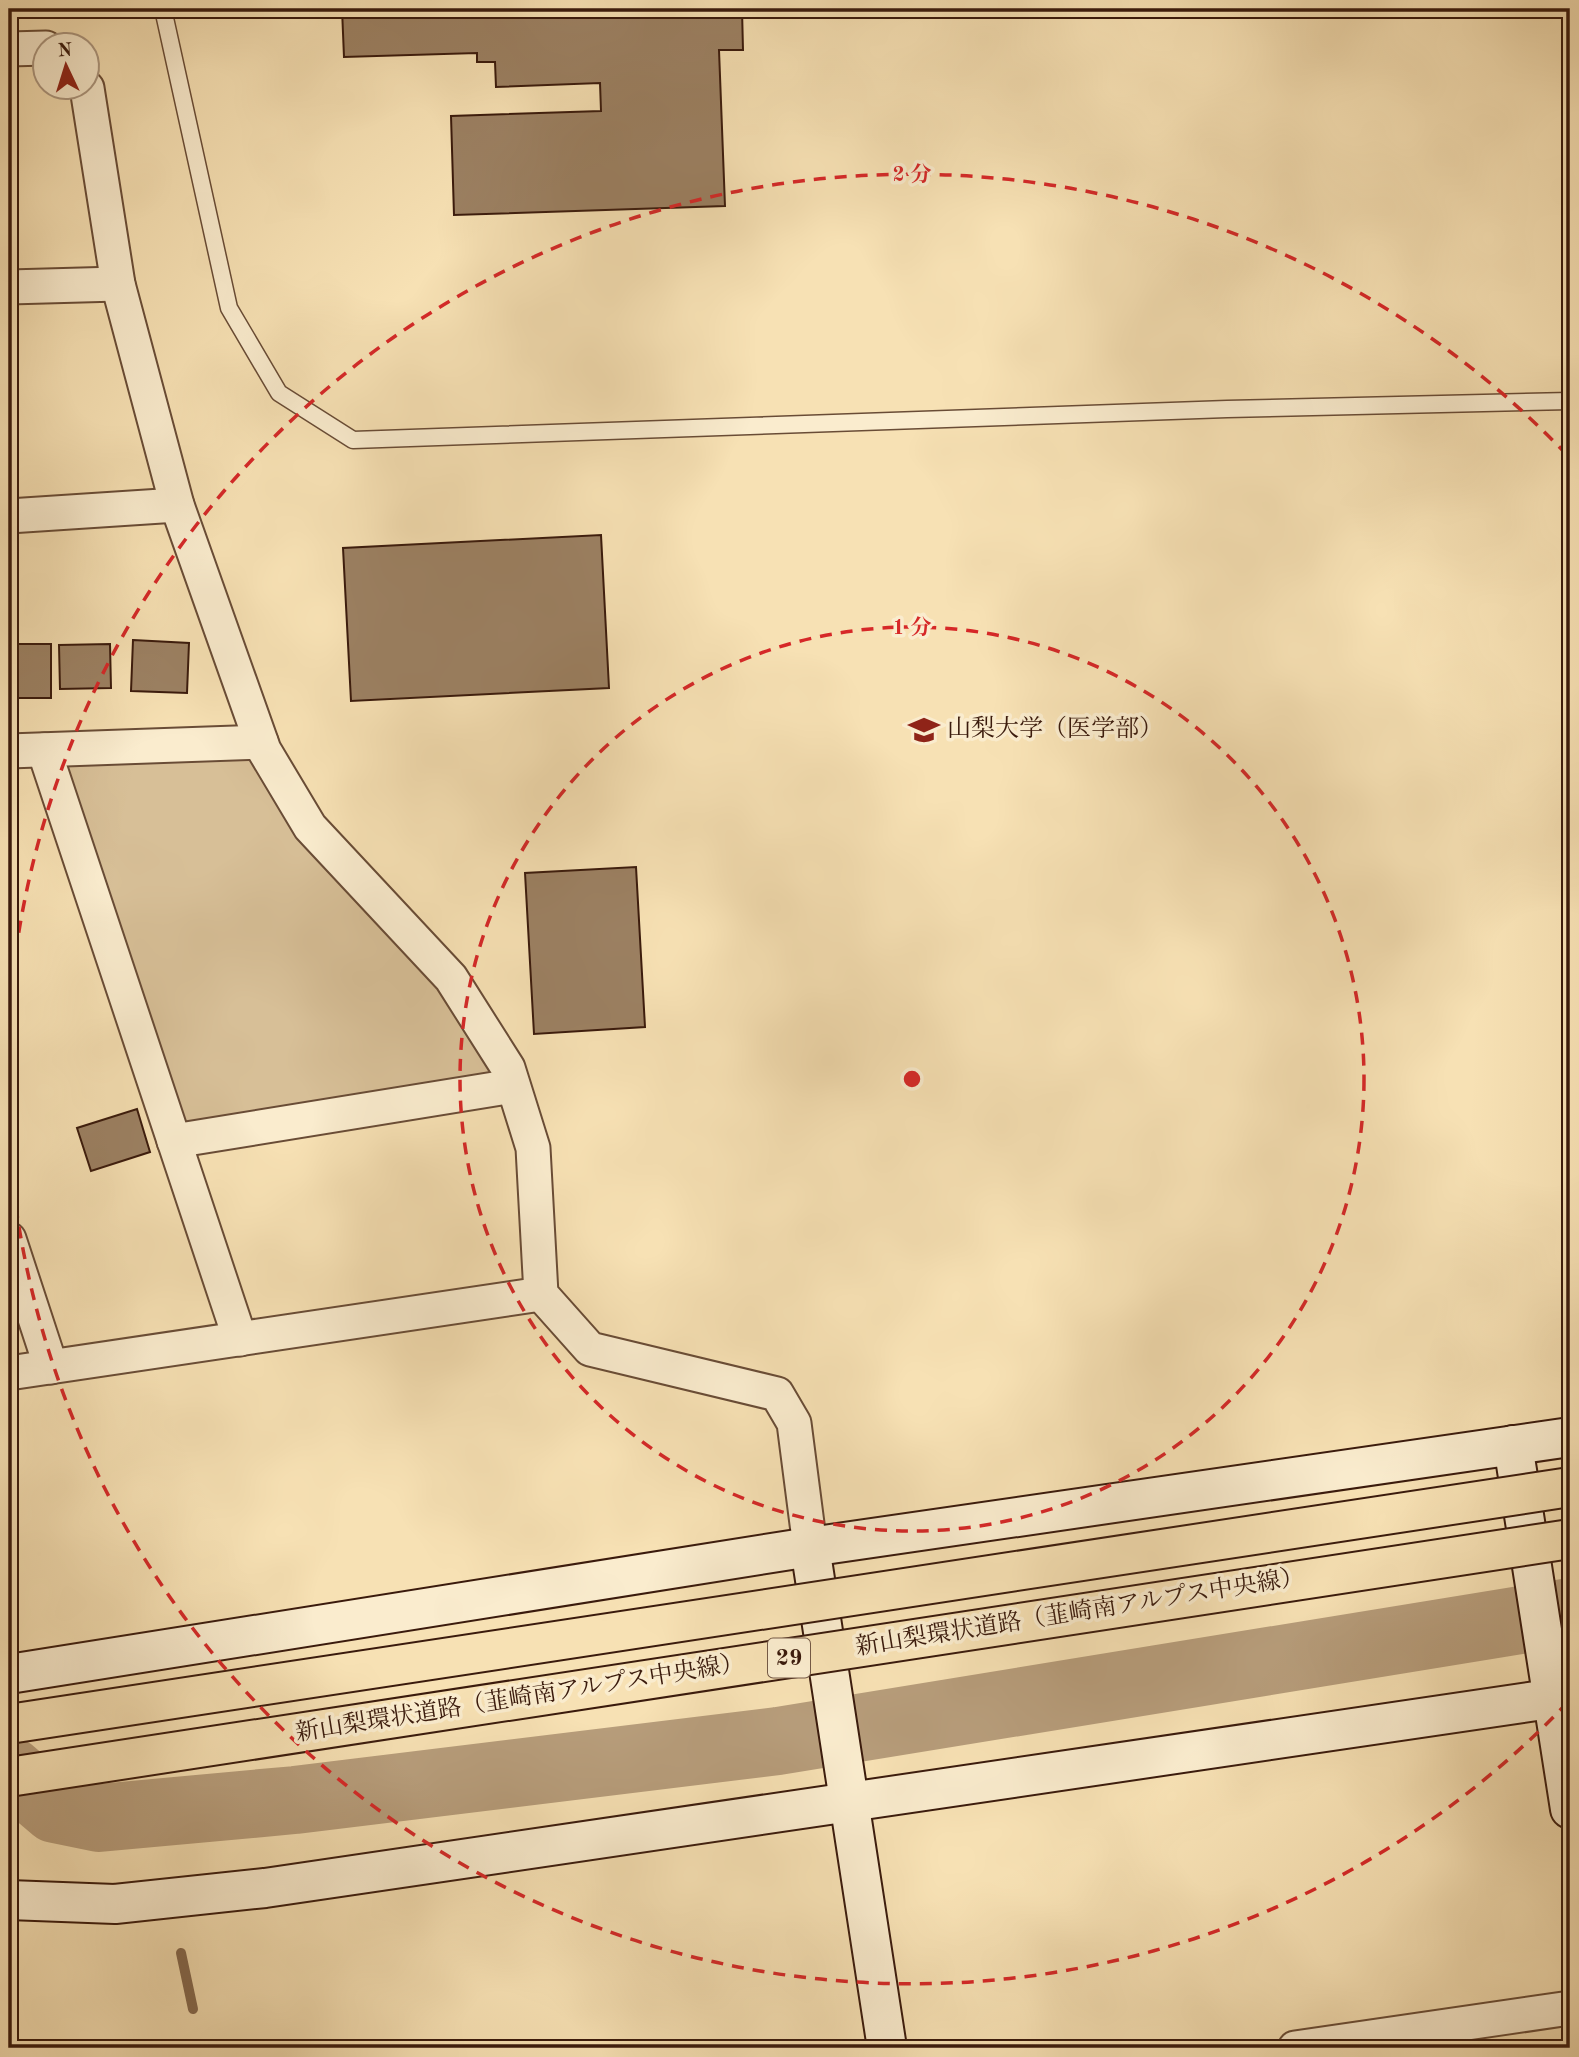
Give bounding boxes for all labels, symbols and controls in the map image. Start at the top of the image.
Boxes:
north arrow [32,32,102,102]
text: N [57,42,73,62]
text: 2 分 [892,163,932,186]
text: 1 分 [892,616,932,639]
school or university icon: 山梨大学（医学部） [907,713,941,747]
place label: 山梨大学（医学部） [947,715,1163,742]
centre of rings [900,1067,924,1091]
street label: 新山梨環状道路（韮崎南アルプス中央線） [853,1563,1306,1660]
road number: 29 [768,1638,810,1678]
street label: 新山梨環状道路（韮崎南アルプス中央線） [293,1649,746,1746]

